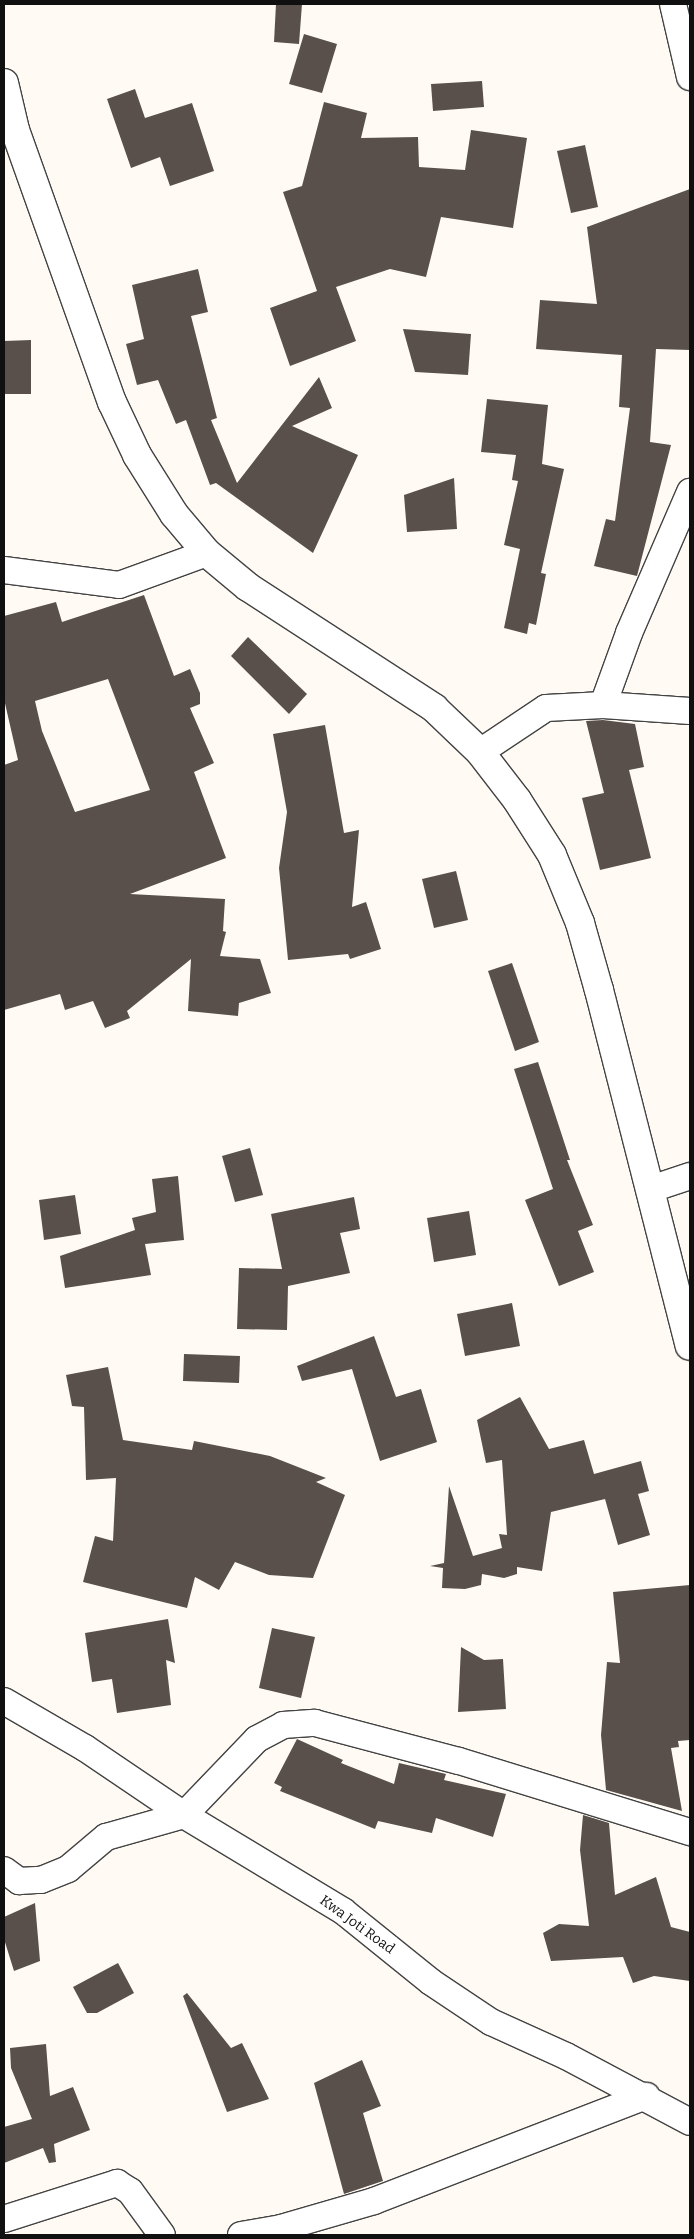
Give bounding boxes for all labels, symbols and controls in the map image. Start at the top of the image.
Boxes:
street label: Kwa Joti Road [316,1892,398,1958]

